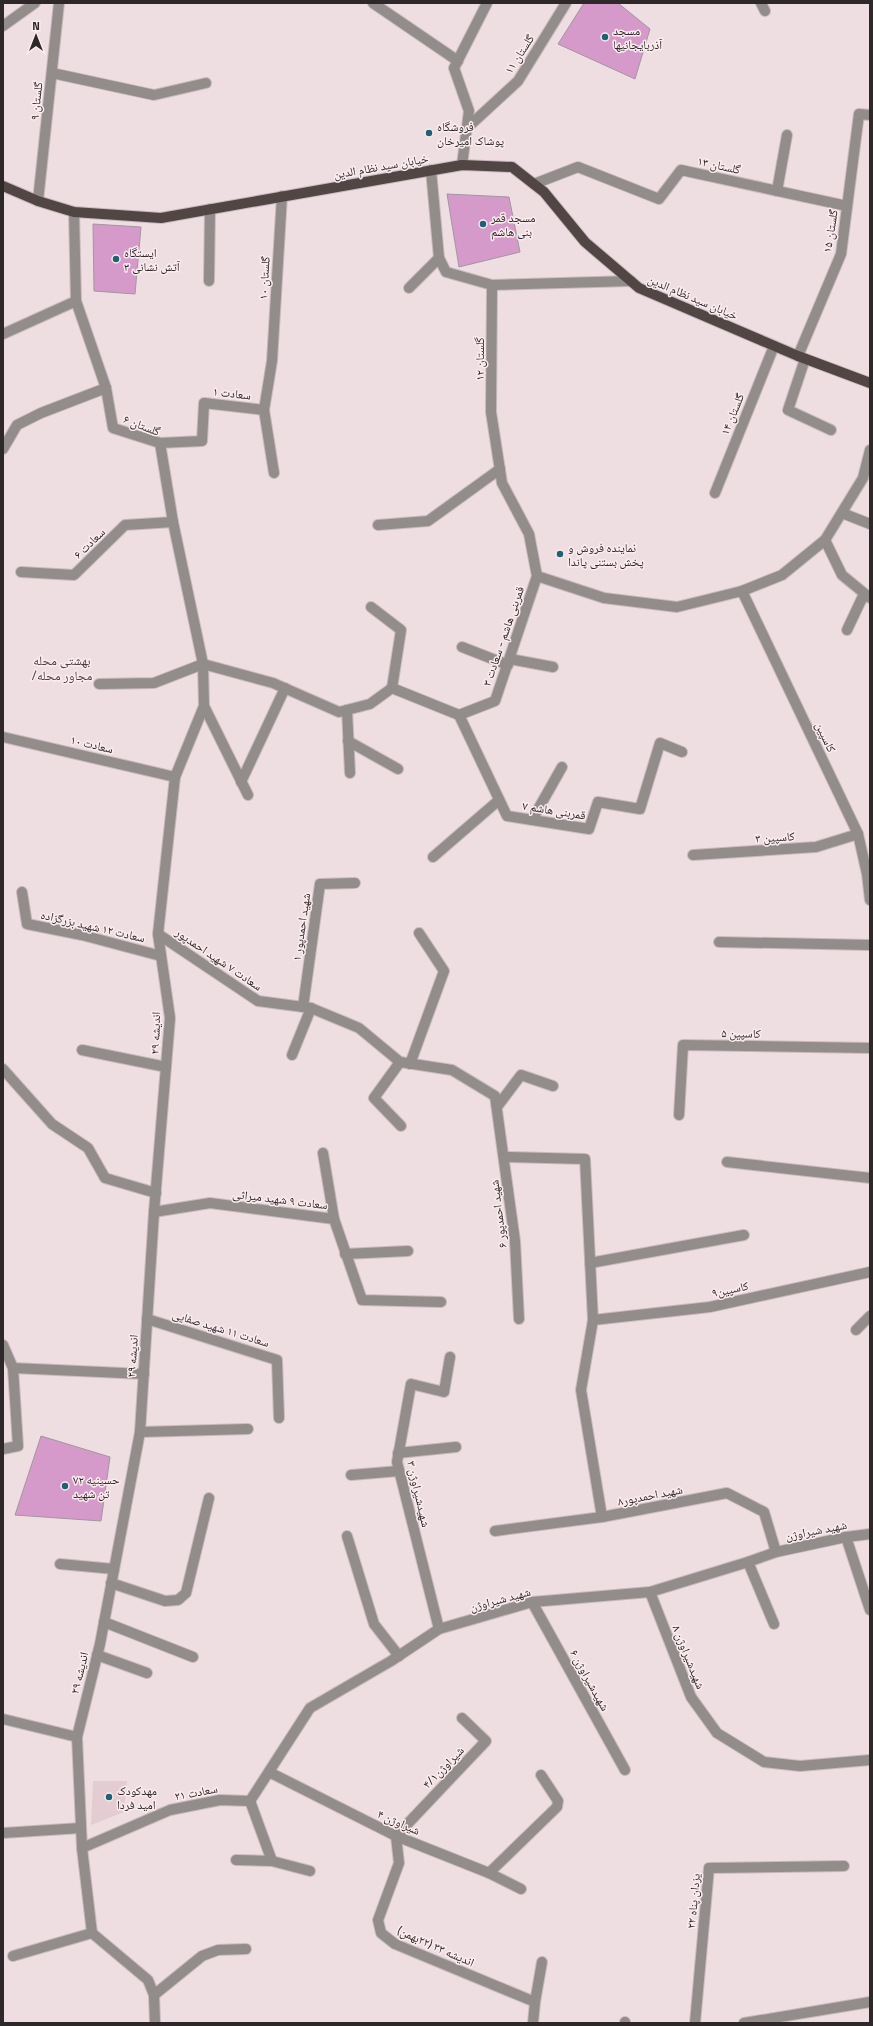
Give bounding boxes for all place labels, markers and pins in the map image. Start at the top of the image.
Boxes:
place label: مسجد آذربایجانیها [613,21,663,54]
marker: مسجد آذربایجانیها [600,32,610,42]
place label: فروشگاه پوشاک امیرخان [437,117,505,150]
marker: فروشگاه پوشاک امیرخان [424,128,434,138]
place label: مسجد قمر بنی هاشم [490,208,536,241]
marker: مسجد قمر بنی هاشم [478,219,488,229]
place label: ایستگاه آتش نشانی ۳ [124,243,181,276]
marker: ایستگاه آتش نشانی ۳ [111,254,121,264]
place label: نماینده فروش و پخش بستنی پاندا [568,538,644,571]
marker: نماینده فروش و پخش بستنی پاندا [555,549,565,559]
place label: حسینیه ۷۲ تن شهید [73,1470,120,1503]
marker: حسینیه ۷۲ تن شهید [60,1481,70,1491]
place label: مهدکودک امید فردا [117,1781,157,1814]
marker: مهدکودک امید فردا [104,1792,114,1802]

